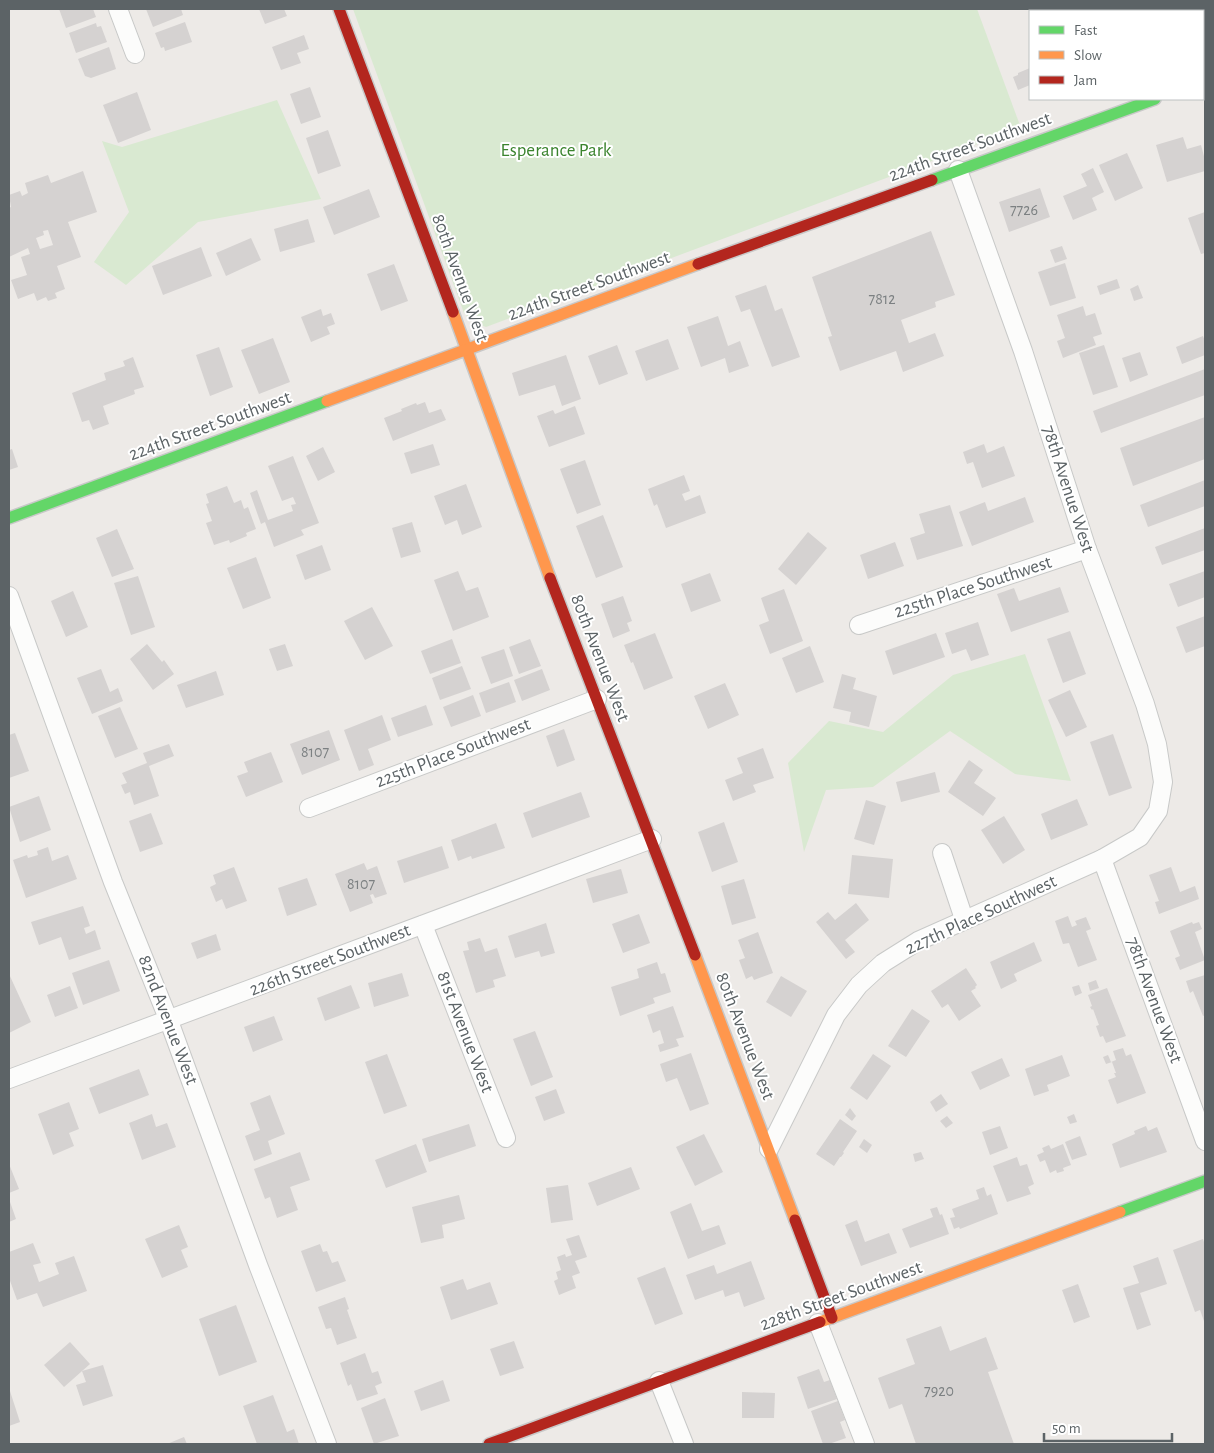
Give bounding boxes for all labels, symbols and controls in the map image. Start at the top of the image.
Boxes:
legend [1029,10,1204,100]
text: Fast [1074,23,1098,38]
text: Slow [1074,48,1102,63]
text: Jam [1074,73,1097,88]
street label: 224th Street Southwest [886,109,1054,185]
park label: Esperance Park [501,141,612,160]
house number: 7726 [1010,202,1038,218]
street label: 80th Avenue West [428,211,492,345]
street label: 224th Street Southwest [505,248,673,324]
house number: 7812 [868,291,896,307]
street label: 224th Street Southwest [126,388,294,464]
street label: 78th Avenue West [1038,423,1098,555]
street label: 225th Place Southwest [892,553,1054,621]
street label: 80th Avenue West [567,592,633,724]
street label: 225th Place Southwest [373,715,533,791]
house number: 8107 [301,744,329,760]
street label: 227th Place Southwest [902,872,1060,958]
house number: 8107 [347,876,375,892]
street label: 226th Street Southwest [247,921,413,999]
street label: 78th Avenue West [1122,934,1186,1066]
street label: 82nd Avenue West [135,953,201,1087]
street label: 81st Avenue West [433,969,497,1095]
street label: 80th Avenue West [712,970,778,1102]
street label: 228th Street Southwest [757,1258,925,1334]
house number: 7920 [924,1383,954,1399]
scale bar [1044,1410,1172,1442]
text: 50 m [1052,1421,1081,1436]

